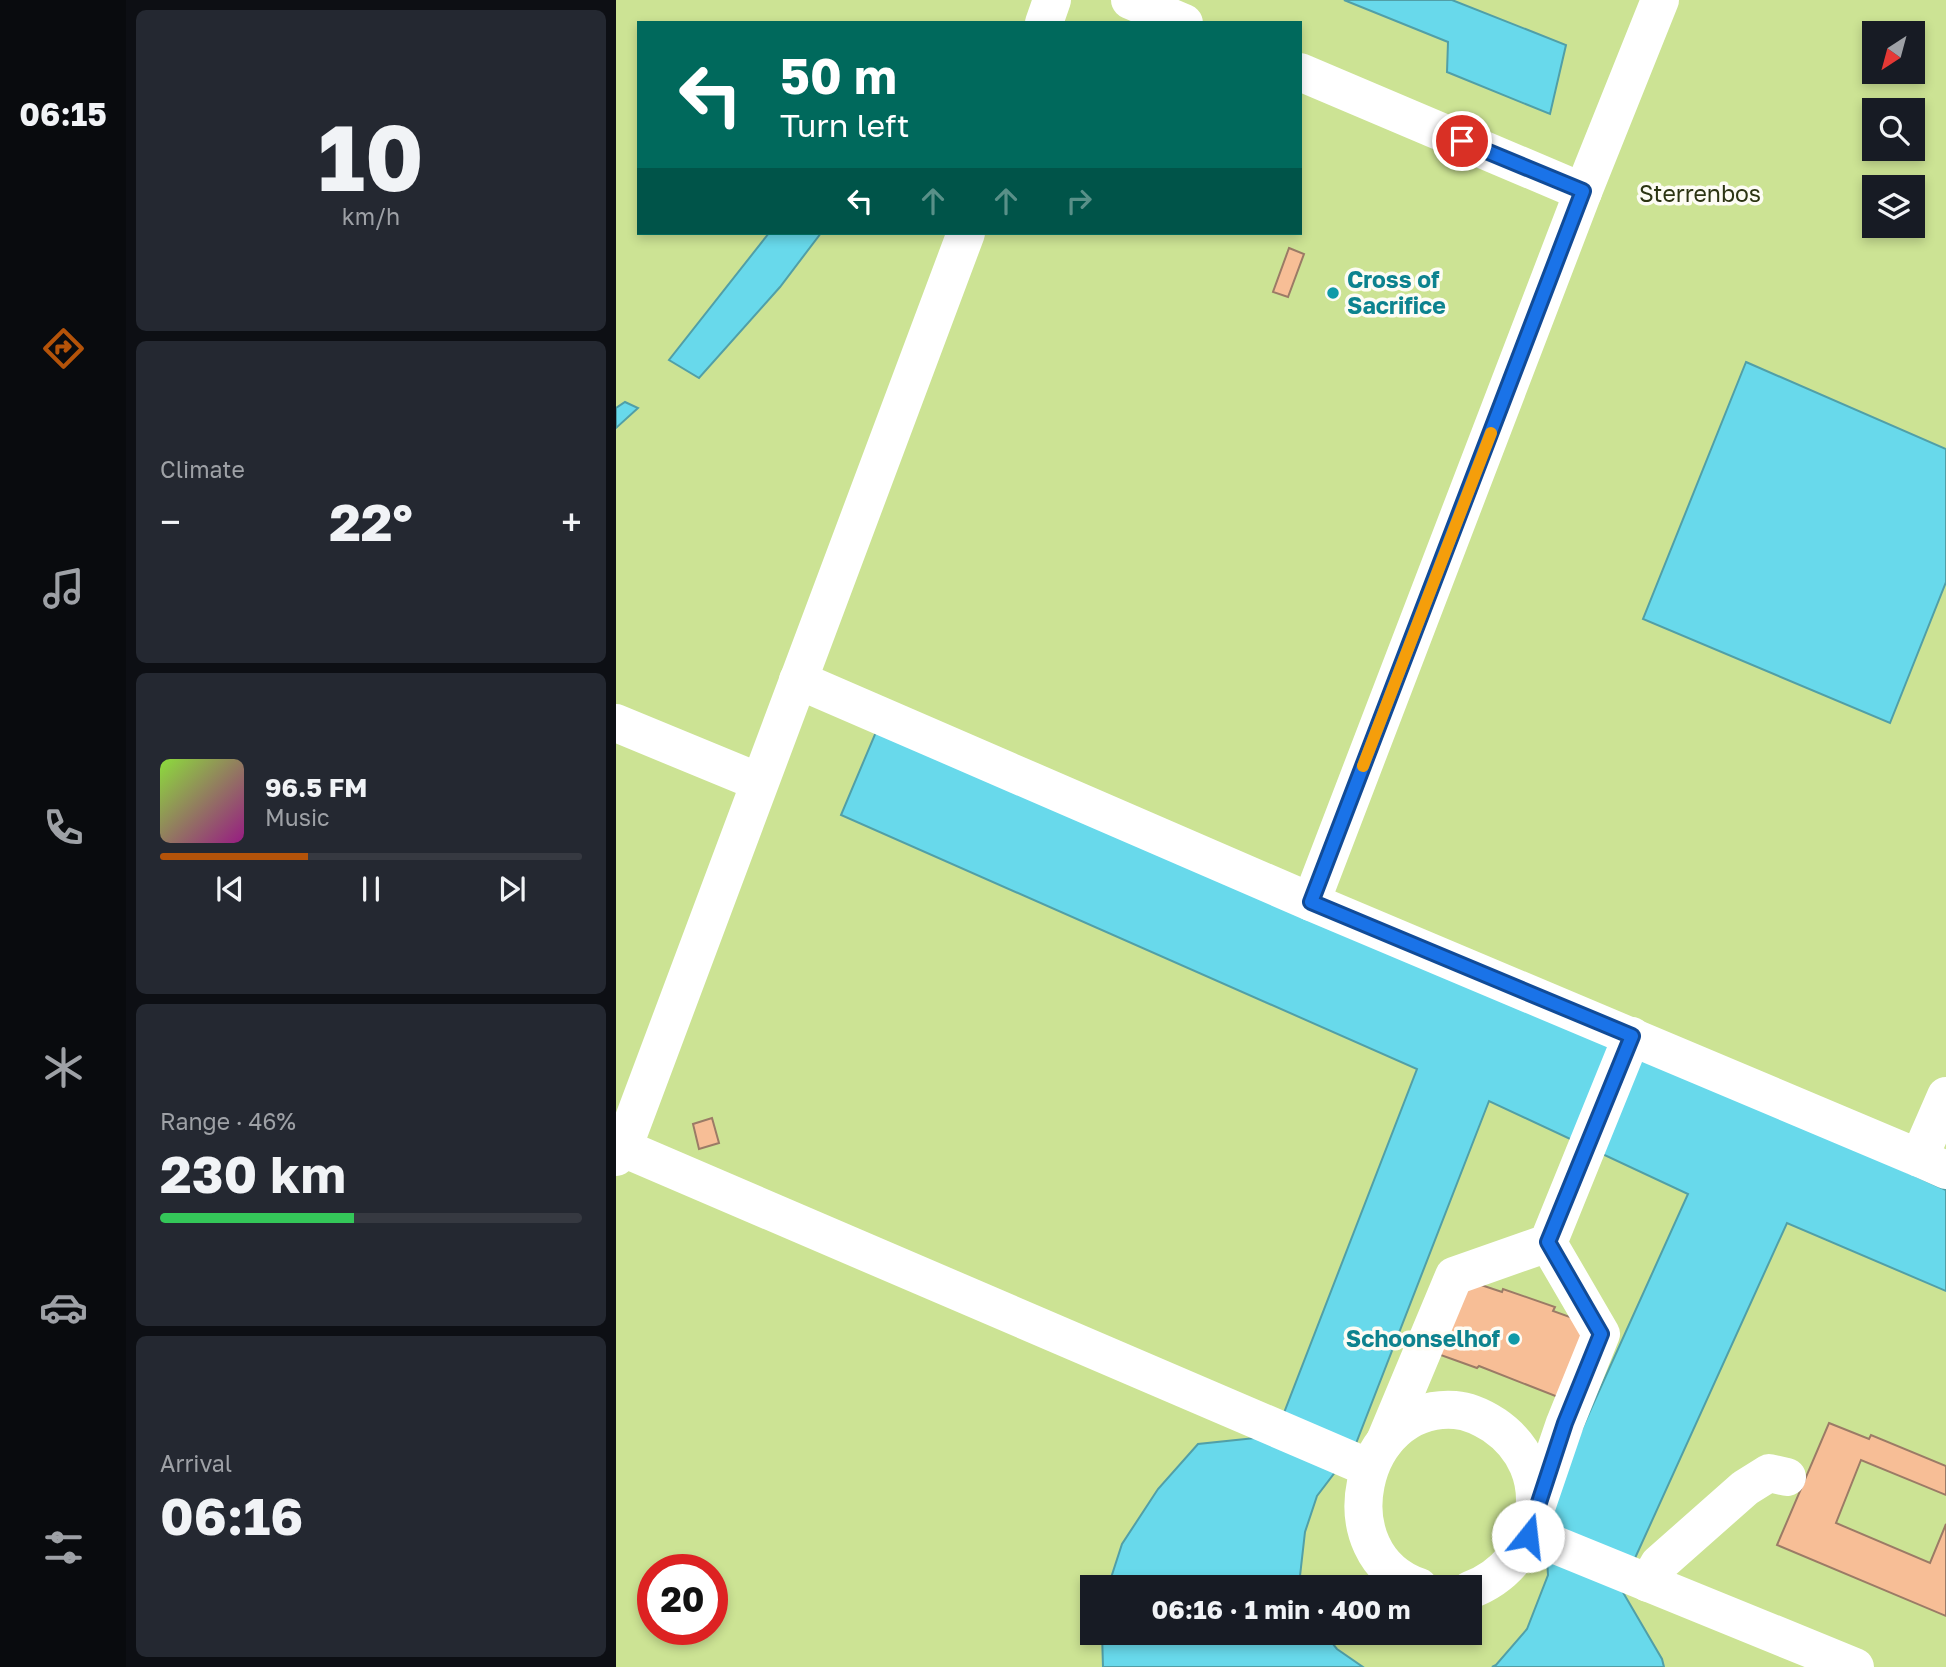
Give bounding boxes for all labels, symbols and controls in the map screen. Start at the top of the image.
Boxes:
north arrow [1862,21,1925,84]
map controls [1862,21,1925,238]
text: 50 m [780,46,897,105]
icon: left [665,49,756,140]
text: 06:15 [19,95,107,133]
button: search [1862,98,1925,161]
text: 10 [318,102,424,211]
text: Turn left [780,106,909,144]
pin [1432,111,1492,171]
icon: arrive [1443,122,1481,160]
button: layers [1862,175,1925,238]
park label: Sterrenbos [1639,179,1761,207]
icon: left [841,182,879,220]
icon: ahead [914,182,952,220]
icon: ahead [987,182,1025,220]
icon: right [1060,182,1098,220]
text: km/h [342,202,400,230]
place label: Cross of Sacrifice [1347,265,1446,319]
marker: Cross of Sacrifice [1325,285,1341,301]
icon: directions [39,324,88,373]
text: Climate [160,455,245,483]
text: 22° [329,490,413,552]
text: − [160,499,181,544]
text: + [561,499,582,544]
icon: music [39,564,88,613]
text: 96.5 FM [265,772,367,803]
icon: phone [39,803,88,852]
text: Music [265,803,330,831]
icon: previous [211,870,249,908]
icon: pause [352,870,390,908]
icon: next [493,870,531,908]
icon: climate [39,1043,88,1092]
text: Range · 46% [160,1107,296,1135]
text: 230 km [160,1142,346,1204]
icon: car [39,1283,88,1332]
place label: Schoonselhof [1346,1324,1501,1352]
marker: Schoonselhof [1506,1331,1522,1347]
text: Arrival [160,1449,232,1477]
text: 06:16 [160,1484,303,1546]
position arrow [1491,1499,1565,1573]
icon: filters [39,1523,88,1572]
speed limit sign: 20 [637,1554,728,1645]
text: 06:16 · 1 min · 400 m [1151,1594,1411,1625]

